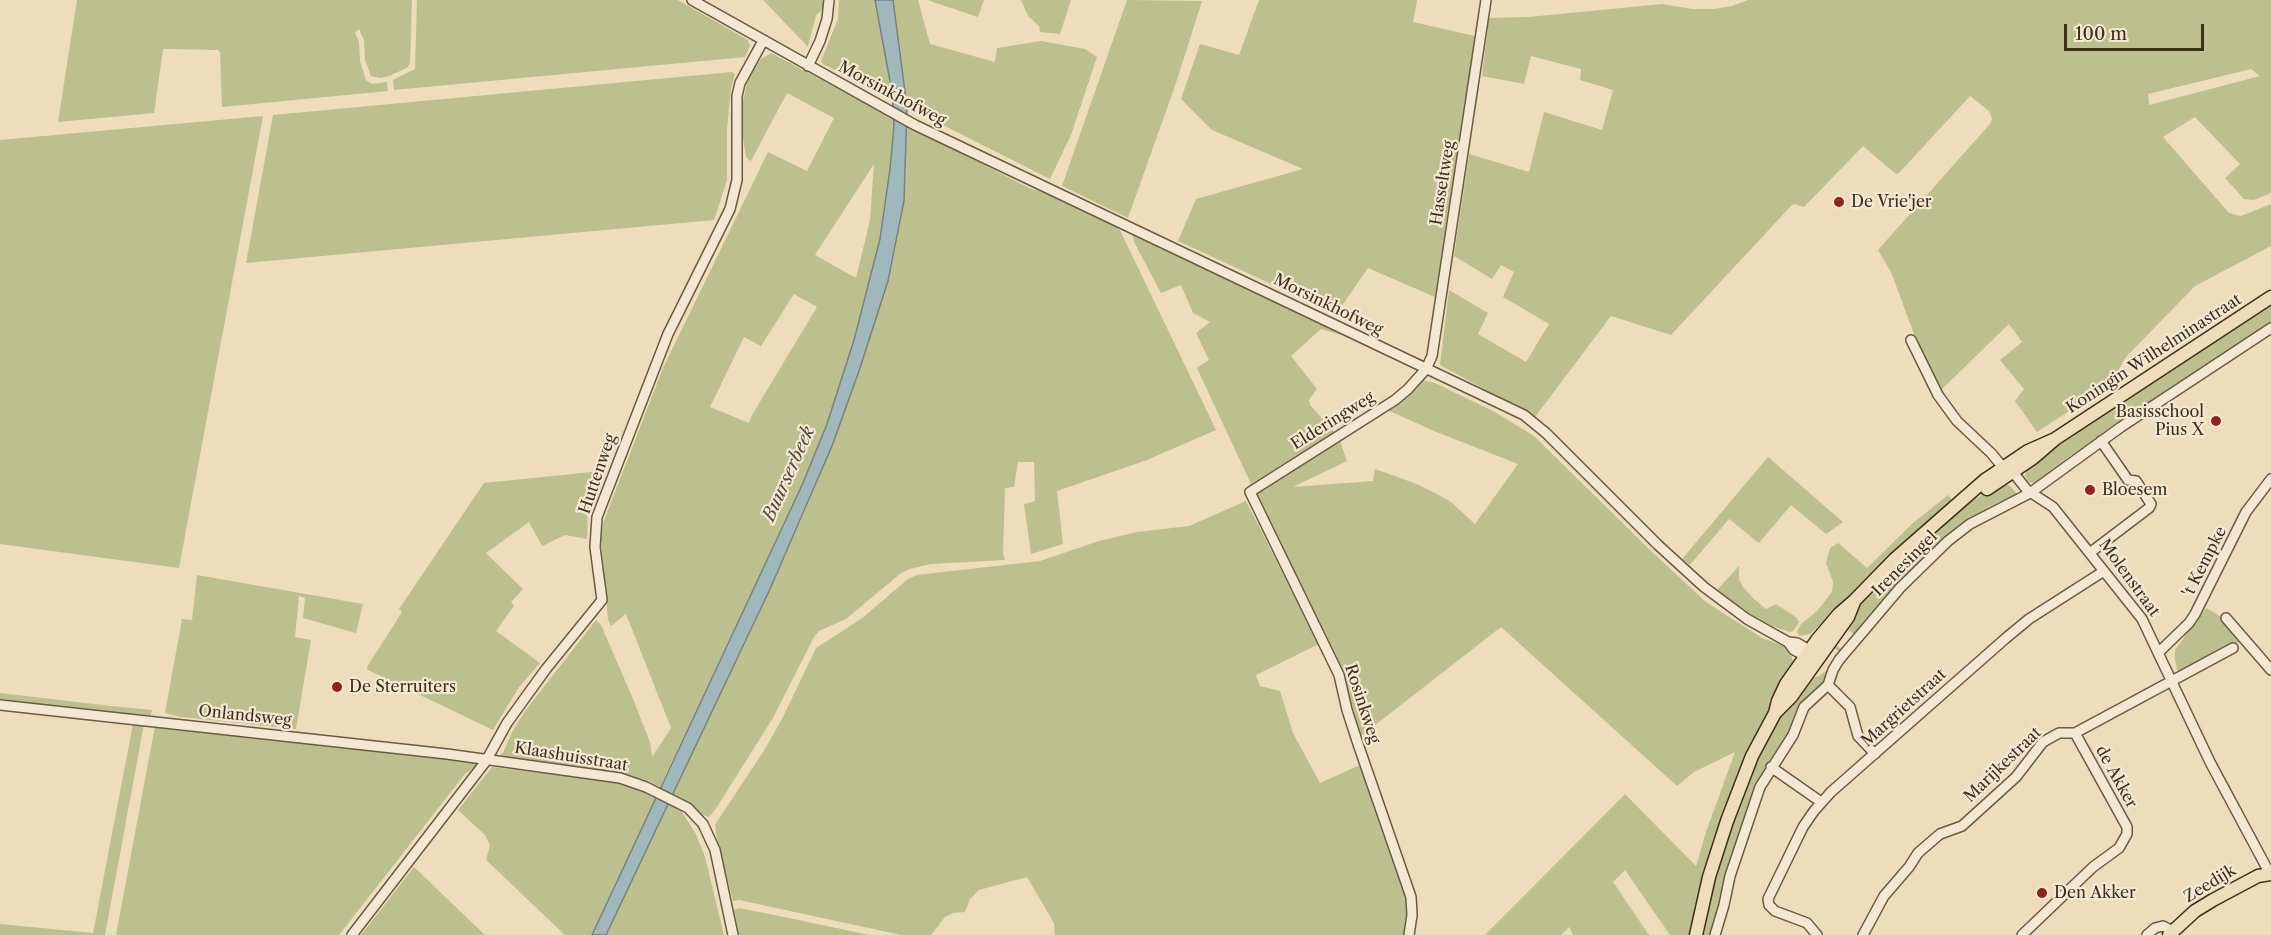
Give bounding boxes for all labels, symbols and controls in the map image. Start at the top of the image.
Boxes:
scale bar [2067,12,2206,50]
text: 100 m [2075,23,2127,45]
street label: Morsinkhofweg [835,58,949,130]
street label: Hasseltweg [1427,139,1459,227]
place label: De Vrie'jer [1851,192,1932,212]
marker: De Vrie'jer [1832,195,1846,209]
street label: Morsinkhofweg [1270,270,1386,340]
street label: Koningin Wilhelminastraat [2063,290,2245,418]
street label: Elderingweg [1288,388,1378,454]
place label: Basisschool Pius X [2116,402,2204,440]
marker: Basisschool Pius X [2209,414,2223,428]
water label: Buurserbeek [758,423,820,525]
street label: Huttenweg [575,431,621,517]
place label: Bloesem [2102,480,2167,500]
marker: Bloesem [2083,483,2097,497]
street label: 't Kempke [2179,523,2231,601]
street label: Irenesingel [1868,527,1942,601]
street label: Molenstraat [2094,536,2164,620]
street label: Rosinkweg [1340,662,1384,746]
street label: Margrietstraat [1858,665,1950,751]
place label: De Sterruiters [349,677,456,697]
marker: De Sterruiters [330,680,344,694]
street label: Onlandsweg [198,702,292,730]
street label: Marijkestraat [1960,723,2046,807]
street label: Klaashuisstraat [513,739,629,775]
street label: de Akker [2091,742,2141,812]
street label: Zeedijk [2181,861,2239,907]
place label: Den Akker [2054,883,2136,903]
marker: Den Akker [2035,886,2049,900]

